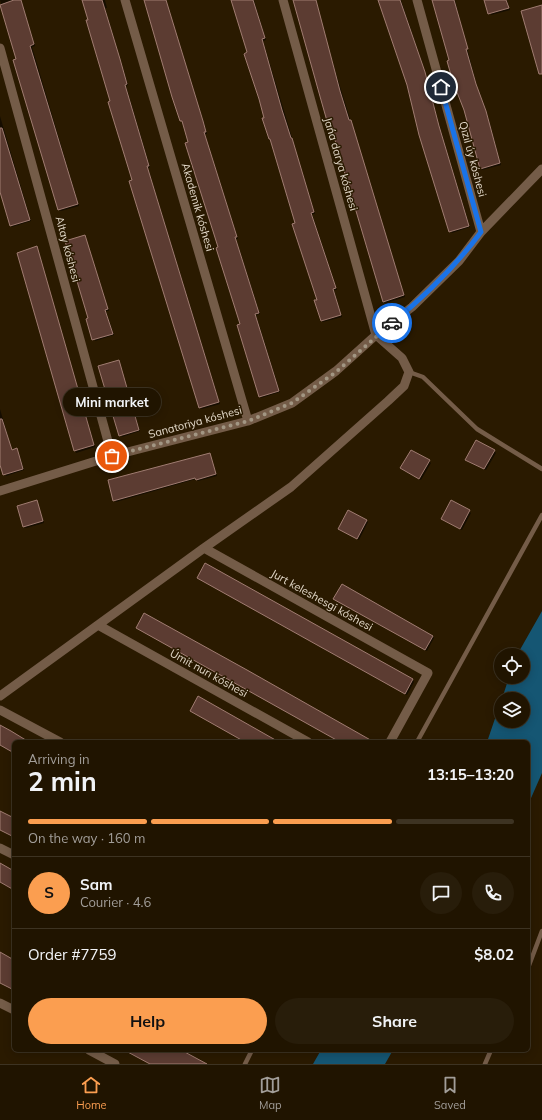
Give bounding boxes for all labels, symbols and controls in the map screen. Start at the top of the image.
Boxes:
pin [424,70,458,104]
icon: home [430,76,452,98]
street label: Jańa darya kóshesi [321,116,361,212]
street label: Qızıl úy kóshesi [456,120,490,198]
street label: Akademik kóshesi [179,161,217,253]
street label: Altay kóshesi [52,215,84,283]
courier [372,303,412,343]
icon: car [381,312,403,334]
callout: Mini market [63,388,161,416]
text: Mini market [75,394,149,410]
street label: Sanatoriya kóshesi [147,403,243,441]
pin [95,439,129,473]
icon: bag [101,445,123,467]
street label: Jurt keleshesgi kóshesi [269,566,375,634]
street label: Úmit nurı kóshesi [168,646,250,700]
map controls [494,648,530,728]
button: locate [494,648,530,684]
button: layers [494,692,530,728]
text: Arriving in [28,751,90,767]
text: 2 min [28,765,97,798]
text: 13:15–13:20 [427,765,514,784]
text: On the way · 160 m [28,830,145,846]
button: chat [420,872,462,914]
button: phone [472,872,514,914]
text: Sam [80,875,112,894]
text: S [44,883,54,902]
text: Courier · 4.6 [80,894,151,910]
text: Order #7759 [28,945,116,964]
text: $8.02 [474,945,514,964]
button: Help [28,998,267,1044]
button: Share [275,998,514,1044]
tab: Home [76,1074,107,1112]
tab: Map [259,1074,282,1112]
tab: Saved [434,1074,466,1112]

